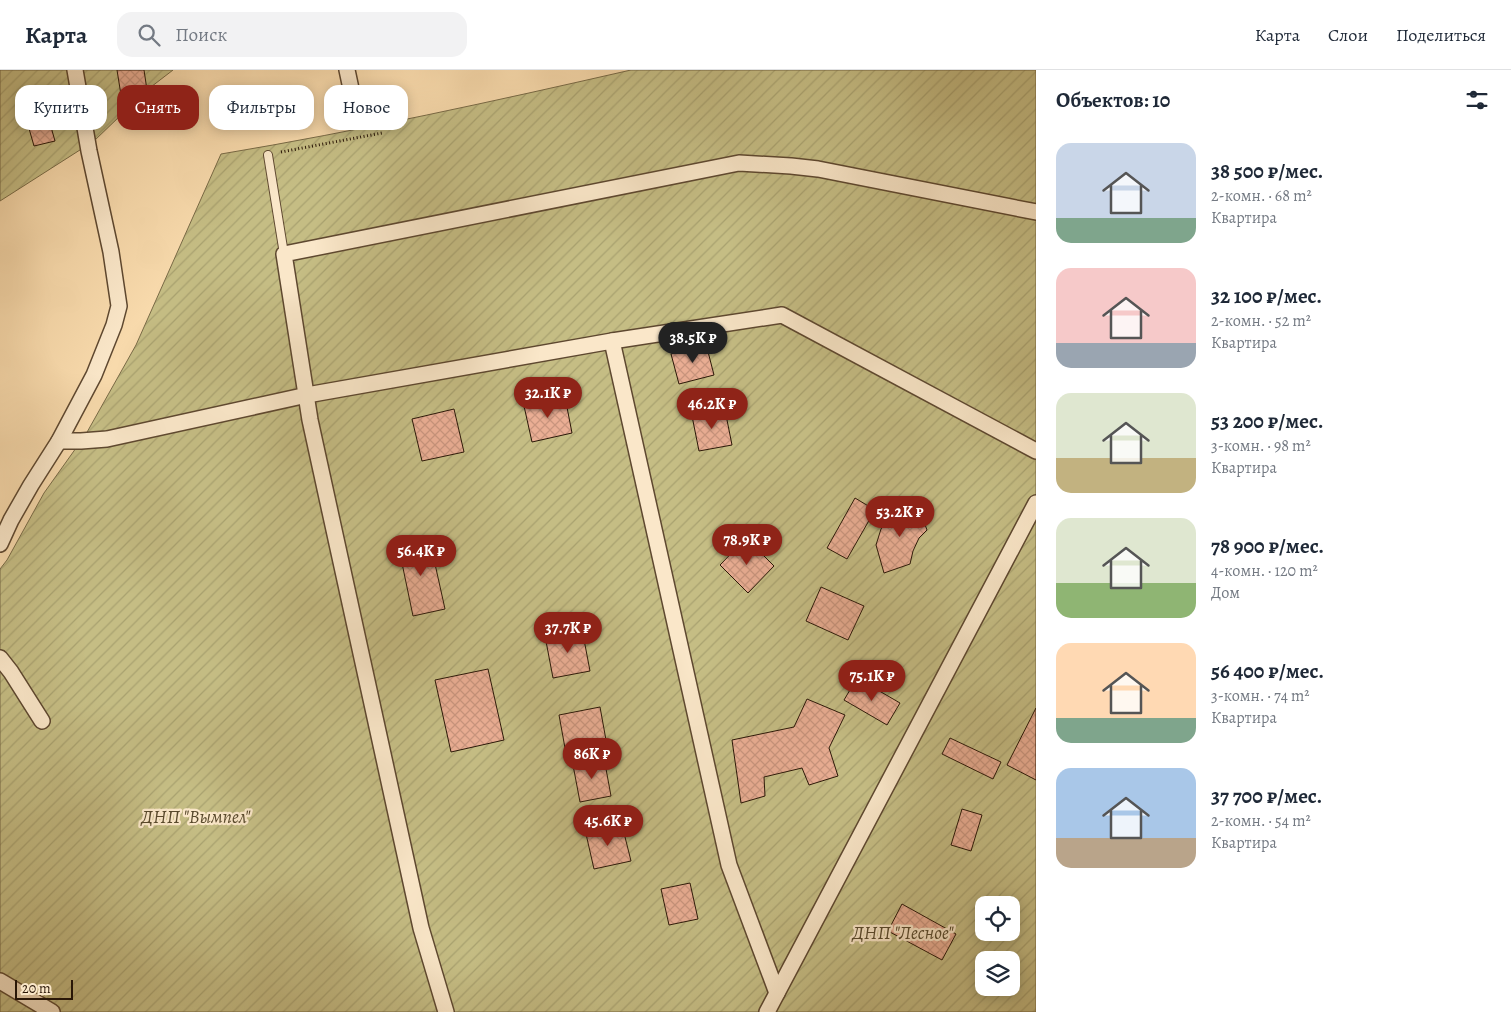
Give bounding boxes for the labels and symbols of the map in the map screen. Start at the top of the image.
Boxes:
pin: 38.5K ₽ [647,322,739,364]
pin: 32.1K ₽ [502,376,594,419]
pin: 46.2K ₽ [666,388,758,430]
pin: 53.2K ₽ [854,496,946,538]
pin: 78.9K ₽ [701,524,793,566]
pin: 56.4K ₽ [375,534,467,577]
pin: 37.7K ₽ [522,612,614,654]
pin: 75.1K ₽ [826,660,918,702]
pin: 86K ₽ [557,738,627,780]
park label: ДНП "Вымпел" [140,804,251,830]
pin: 45.6K ₽ [562,804,654,847]
park label: ДНП "Лесное" [850,920,954,946]
scale bar [15,977,72,1000]

